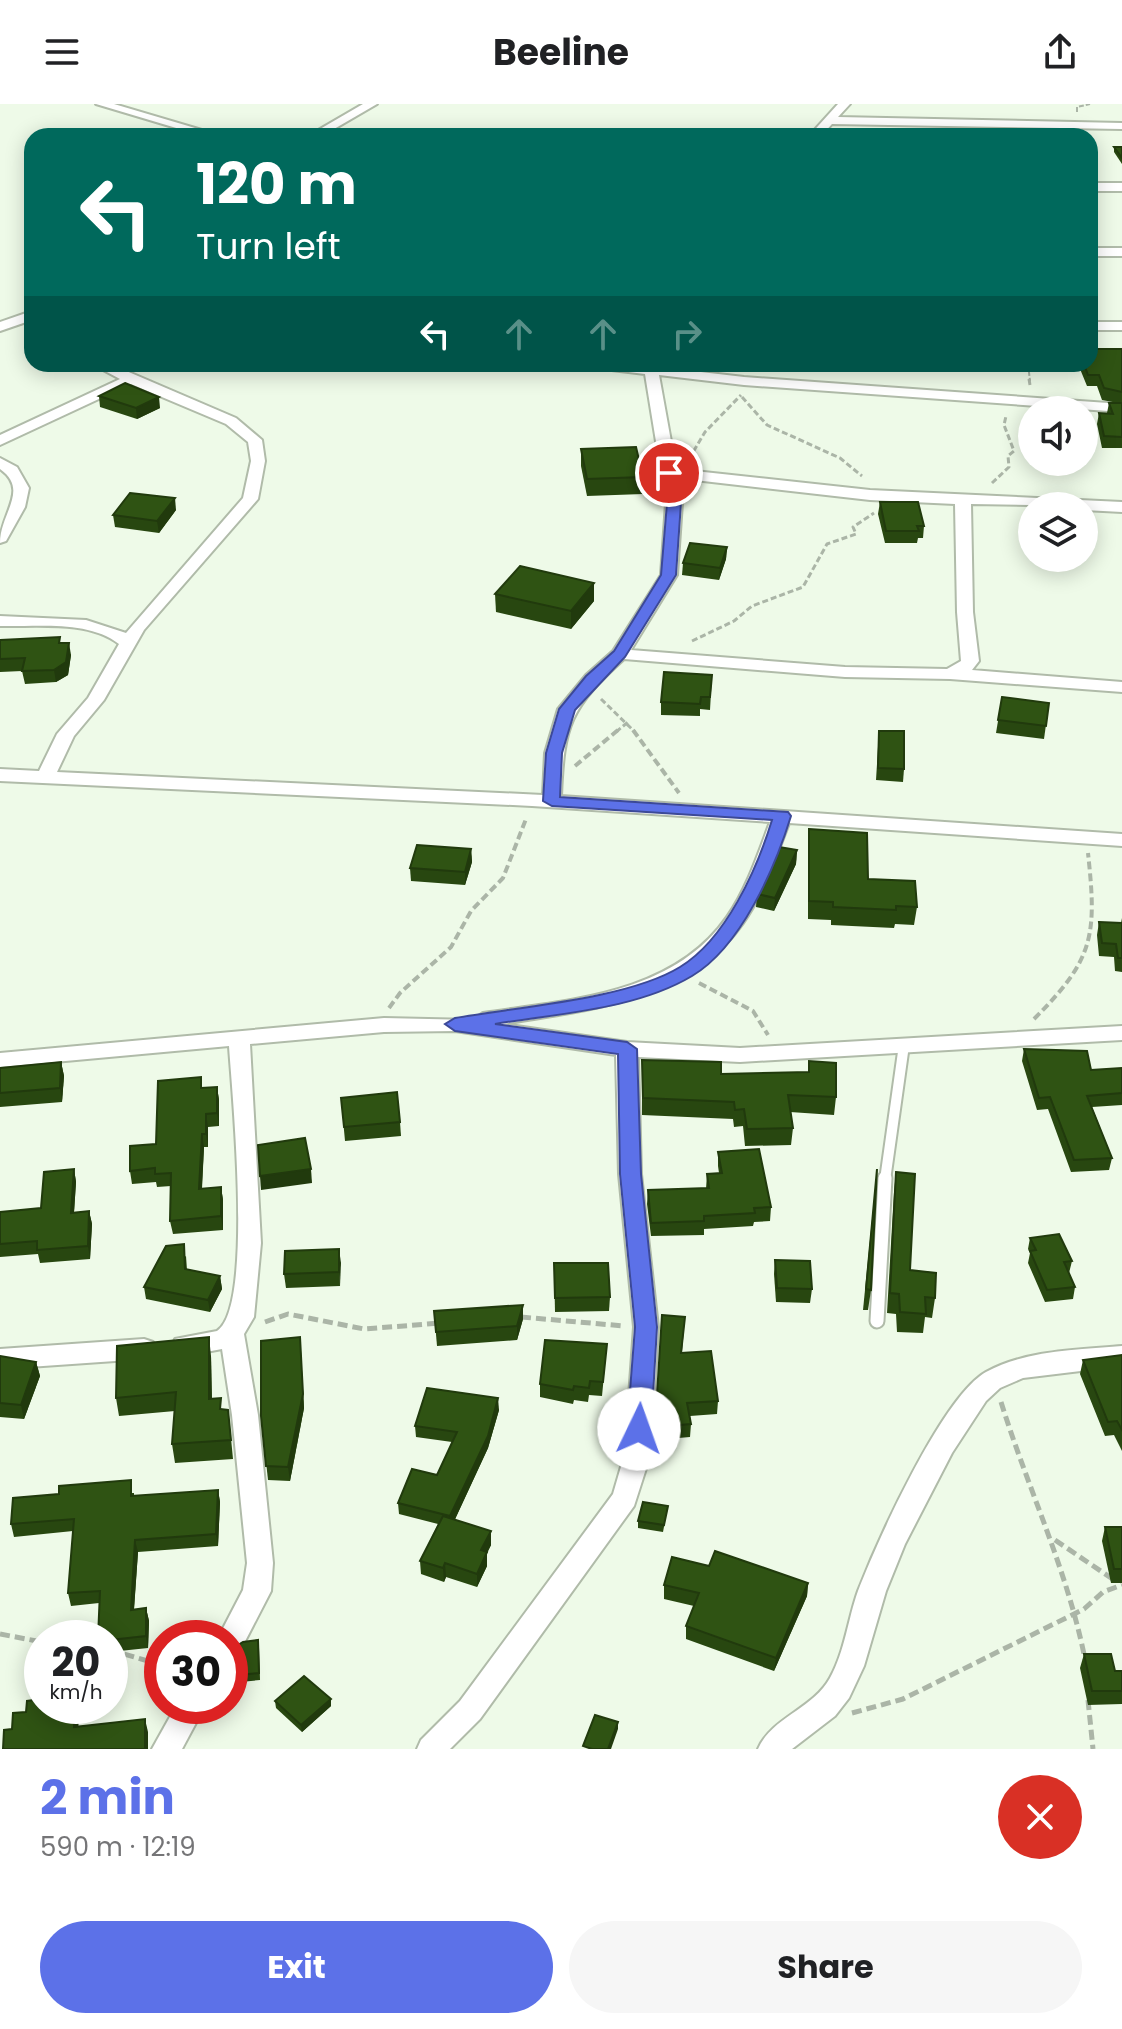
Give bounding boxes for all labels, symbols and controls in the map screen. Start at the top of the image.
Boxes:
text: Beeline [493,27,629,78]
icon: menu [40,30,84,74]
icon: share [1038,30,1082,74]
text: 120 m [196,145,357,224]
icon: left [64,160,168,264]
text: Turn left [196,221,341,272]
icon: left [413,312,457,356]
icon: ahead [497,312,541,356]
icon: ahead [581,312,625,356]
icon: right [665,312,709,356]
map controls [1018,396,1098,572]
button: sound [1018,396,1098,476]
pin [635,439,703,507]
icon: arrive [647,451,691,495]
button: layers [1018,492,1098,572]
position arrow [597,1387,681,1471]
speed limit sign: 30 [144,1620,248,1724]
text: 20 [52,1634,100,1690]
text: km/h [49,1678,103,1706]
text: 2 min [40,1764,175,1831]
button: close [998,1775,1082,1859]
text: 590 m · 12:19 [40,1829,196,1865]
button: Exit [40,1921,553,2013]
button: Share [569,1921,1082,2013]

